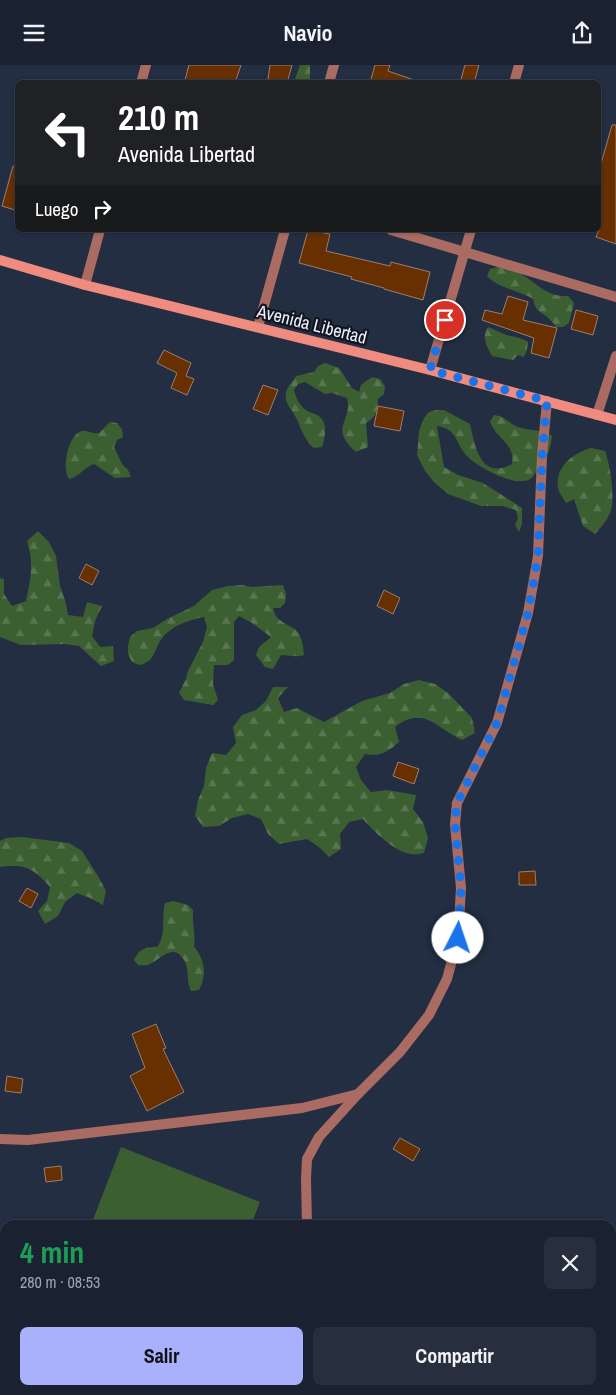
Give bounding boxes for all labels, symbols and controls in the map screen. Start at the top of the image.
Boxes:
text: Navio [283,18,333,48]
icon: menu [20,19,48,47]
icon: share [568,19,596,47]
text: 210 m [118,94,199,141]
icon: left [35,100,100,165]
text: Avenida Libertad [118,139,255,169]
icon: right [88,195,116,223]
text: Luego [35,196,78,222]
street label: Avenida Libertad [254,298,369,350]
pin [424,299,466,341]
icon: arrive [431,306,459,334]
position arrow [431,911,483,963]
text: 4 min [20,1232,84,1272]
button: close [544,1237,596,1289]
text: 280 m · 08:53 [20,1271,100,1293]
button: Salir [20,1327,303,1385]
button: Compartir [313,1327,596,1385]

